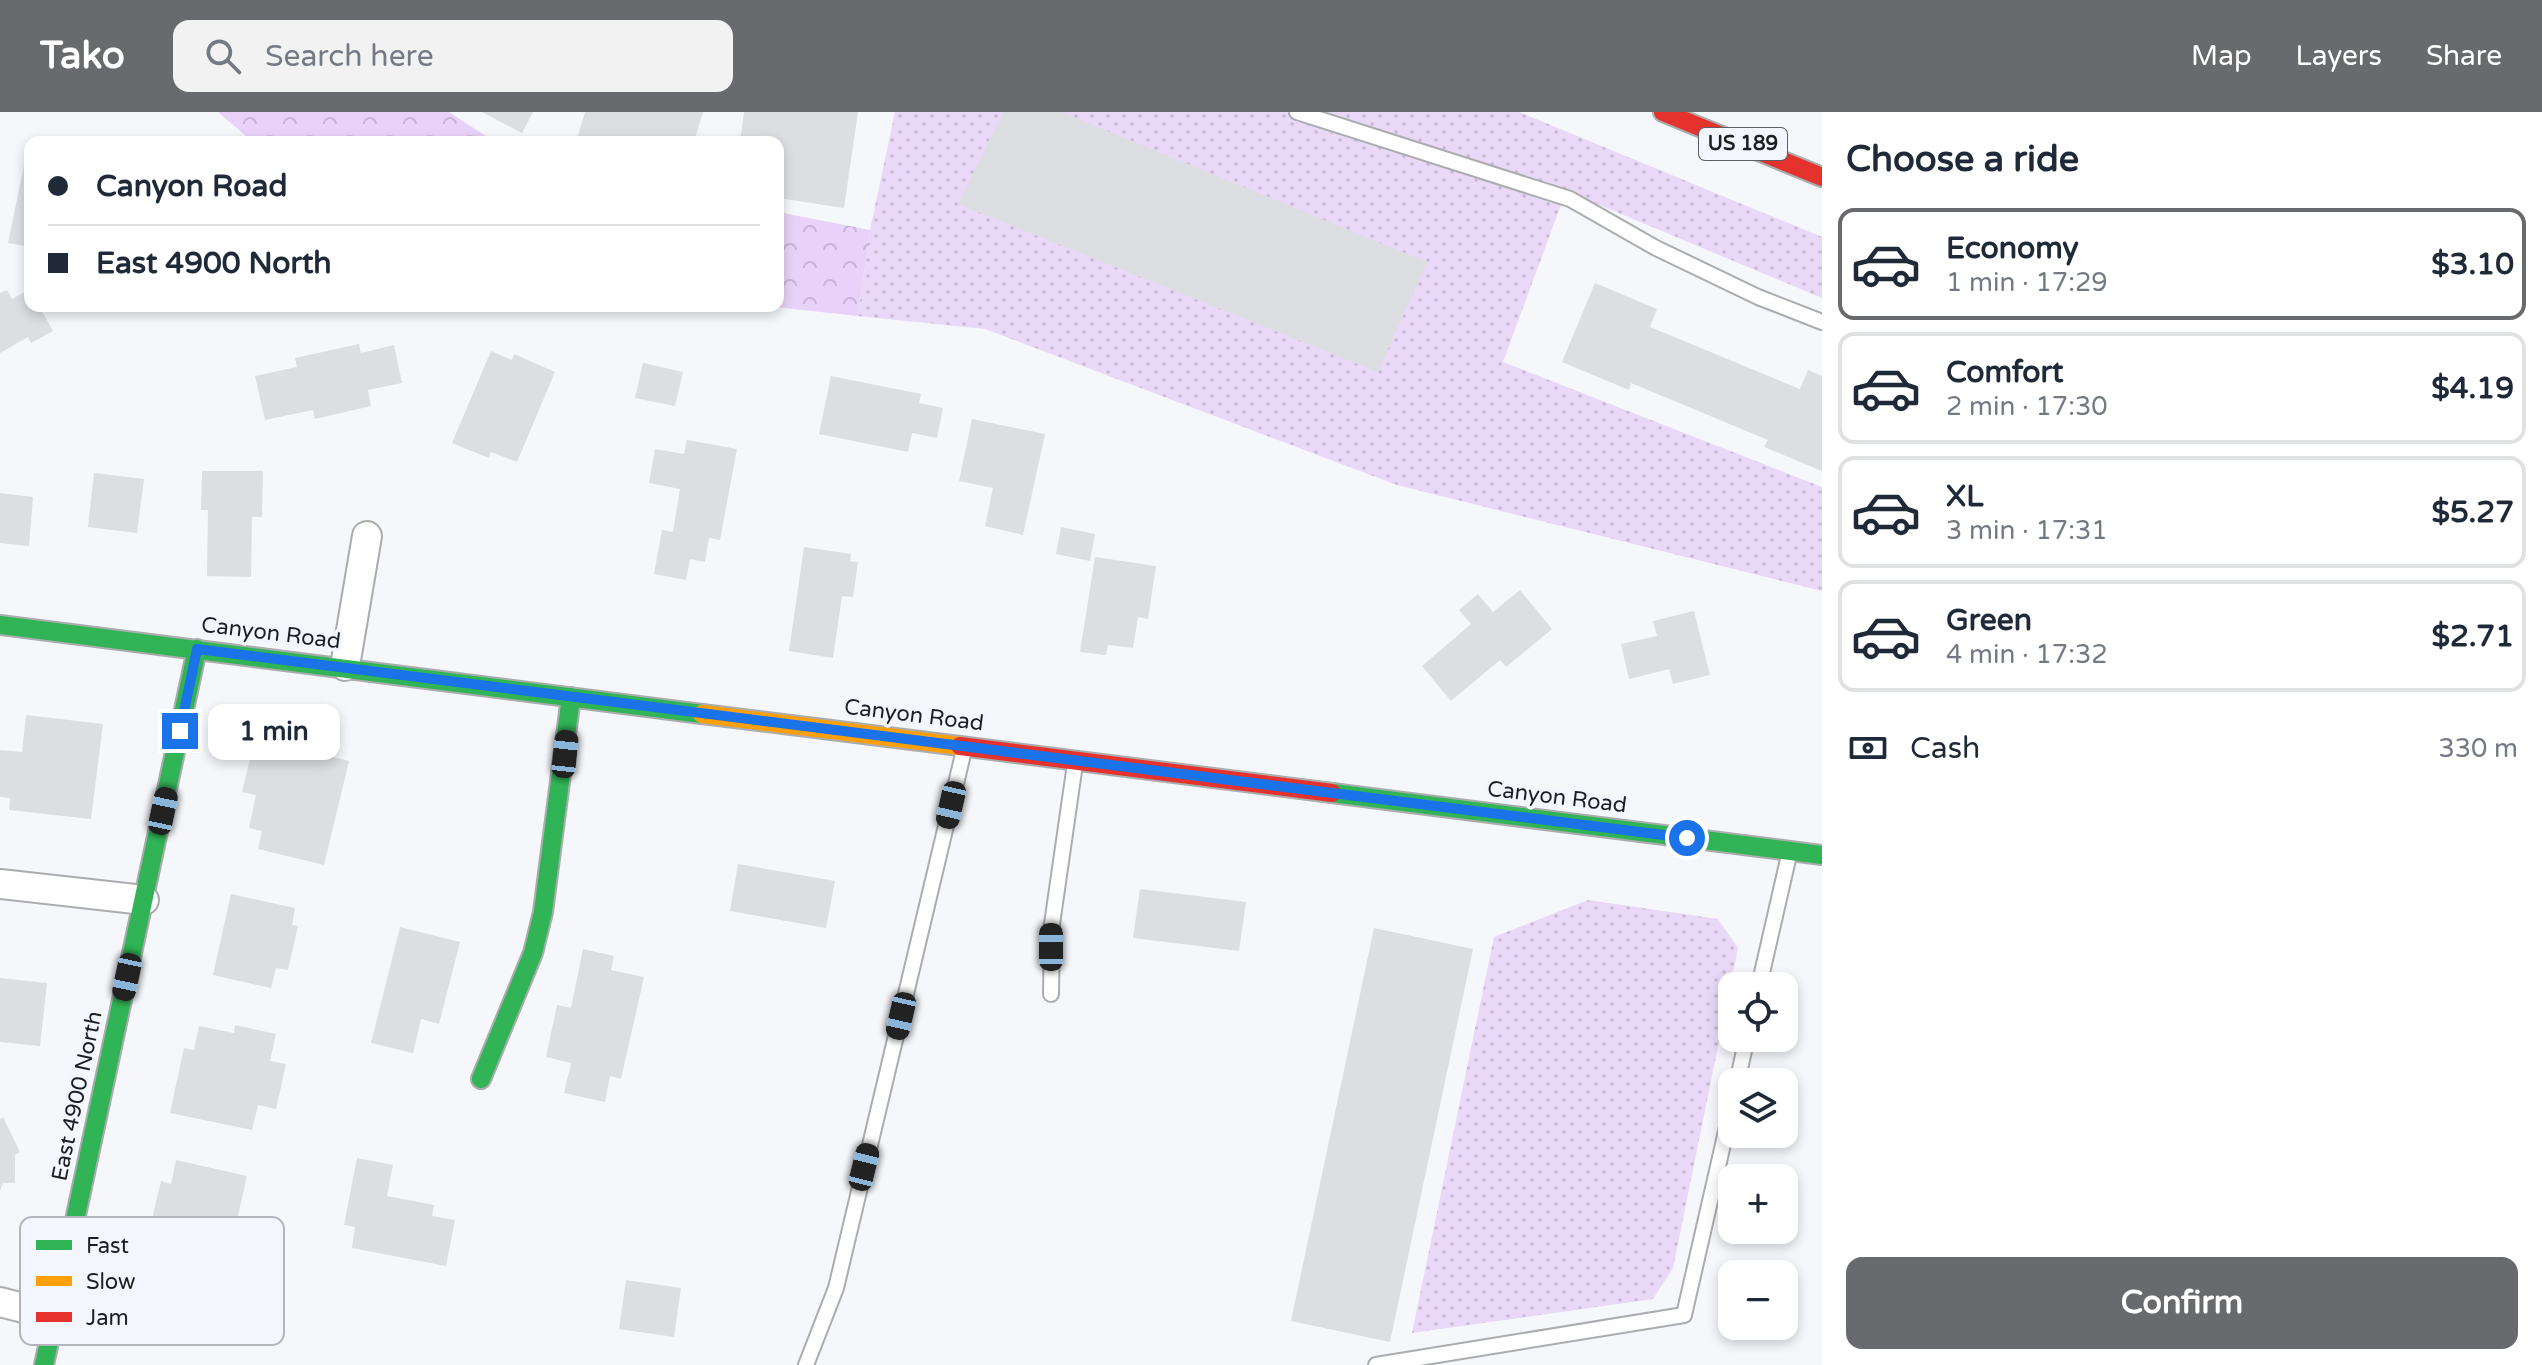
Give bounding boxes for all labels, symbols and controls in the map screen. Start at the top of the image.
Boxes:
search box [173,20,733,92]
text: Tako [40,33,125,79]
icon: search [201,34,245,78]
text: Search here [265,38,434,75]
text: Map [2191,39,2252,73]
text: Layers [2296,39,2382,73]
text: Share [2426,39,2502,73]
road number: US 189 [1699,128,1787,160]
text: Choose a ride [1846,138,2079,181]
text: Canyon Road [96,168,287,205]
icon: car [1850,228,1922,300]
text: Economy [1946,230,2079,267]
text: East 4900 North [96,245,332,282]
text: $3.10 [2431,246,2514,283]
text: 1 min · 17:29 [1946,267,2108,298]
icon: car [1850,352,1922,424]
text: Comfort [1946,354,2064,391]
text: $4.19 [2431,370,2514,407]
text: 2 min · 17:30 [1946,391,2108,422]
icon: car [1850,476,1922,548]
text: XL [1946,478,1983,515]
text: $5.27 [2432,494,2514,531]
text: 3 min · 17:31 [1946,515,2108,546]
icon: car [1850,600,1922,672]
text: Green [1946,602,2032,639]
street label: Canyon Road [200,612,342,654]
text: $2.71 [2432,618,2514,655]
text: 4 min · 17:32 [1946,639,2108,670]
street label: Canyon Road [843,694,985,736]
callout: 1 min [208,703,340,759]
route end [162,713,198,749]
text: 1 min [239,716,309,747]
icon: cash [1846,726,1890,770]
car [551,729,579,779]
text: Cash [1910,730,1980,767]
text: 330 m [2438,733,2518,764]
street label: Canyon Road [1486,776,1628,818]
car [934,779,968,831]
car [146,785,180,837]
route start [1669,820,1705,856]
car [1039,923,1063,971]
car [110,951,144,1003]
map controls [1718,972,1798,1340]
button: locate [1718,972,1798,1052]
car [884,990,918,1042]
street label: East 4900 North [46,1009,108,1183]
button: layers [1718,1068,1798,1148]
car [847,1141,881,1193]
button: + [1718,1164,1798,1244]
legend [20,1217,284,1345]
text: Fast [86,1233,129,1259]
button: Confirm [1846,1257,2518,1349]
button: − [1718,1260,1798,1340]
text: Slow [86,1269,136,1295]
text: Jam [86,1305,129,1331]

